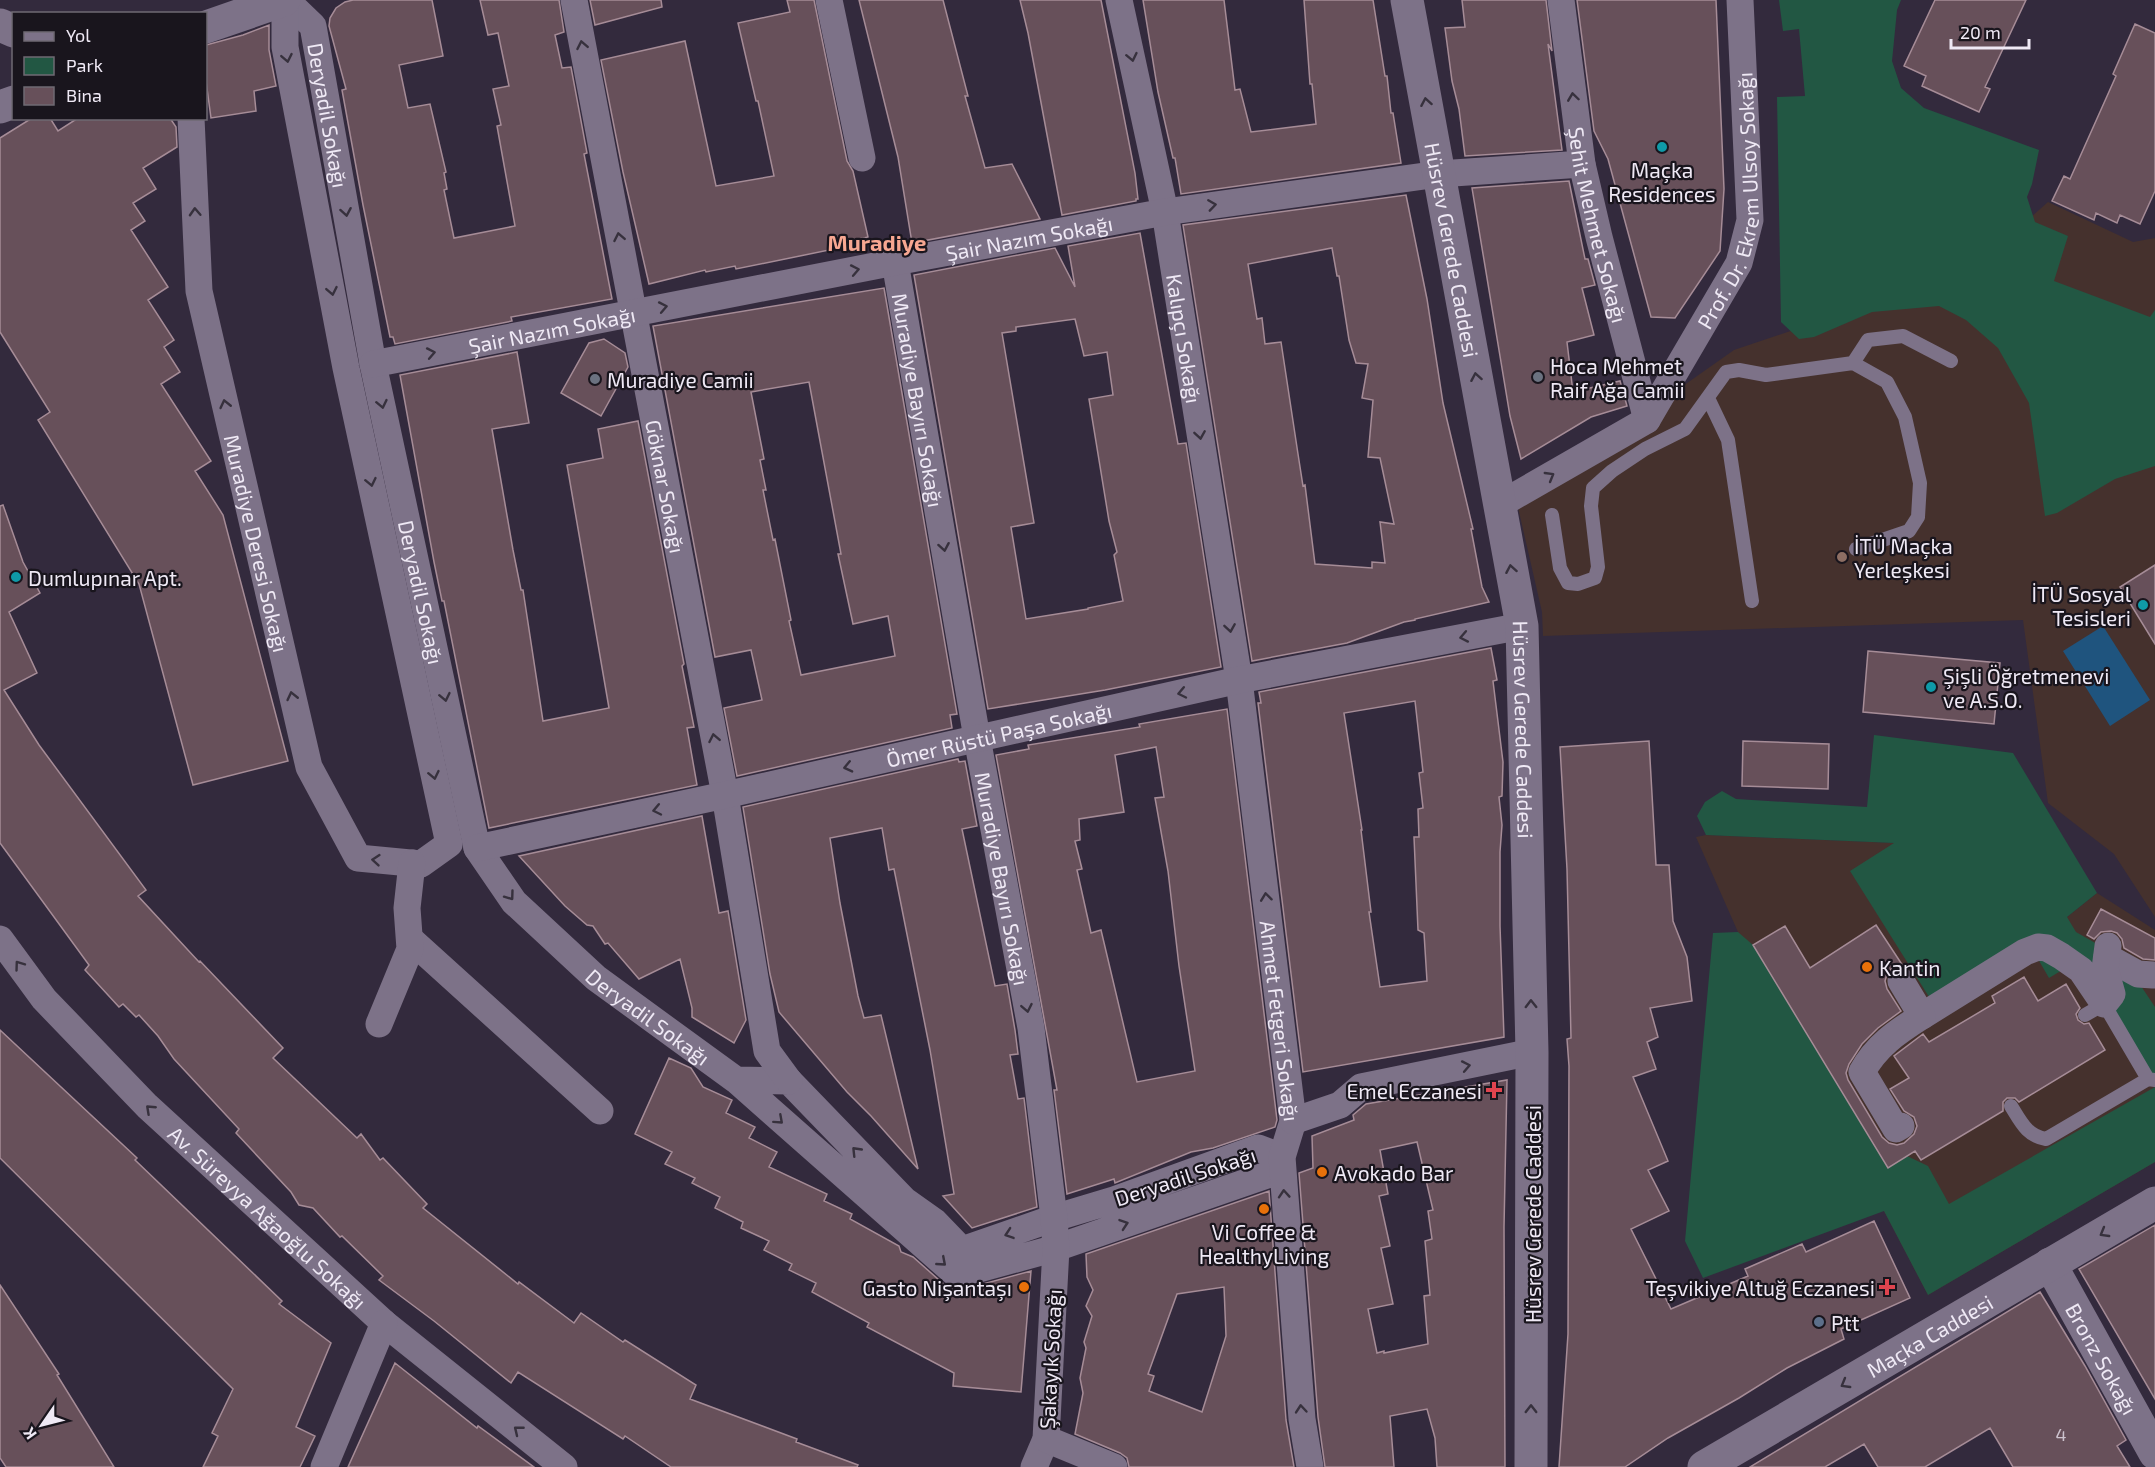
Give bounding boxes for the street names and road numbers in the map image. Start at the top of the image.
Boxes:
street label: Deryadil Sokağı [304,41,354,190]
street label: Prof. Dr. Ekrem Ulsoy Sokağı [1691,72,1763,333]
street label: Şehit Mehmet Sokağı [1563,125,1633,325]
street label: Hüsrev Gerede Caddesi [1421,140,1485,359]
street label: Şair Nazım Sokağı [943,209,1114,267]
street label: Kalıpçı Sokağı [1162,272,1208,405]
street label: Muradiye Bayırı Sokağı [888,291,949,509]
street label: Şair Nazım Sokağı [466,301,637,360]
street label: Göknar Sokağı [641,418,691,555]
street label: Muradiye Deresi Sokağı [220,432,295,654]
street label: Deryadil Sokağı [394,518,450,666]
street label: Hüsrev Gerede Caddesi [1509,620,1539,839]
street label: Ömer Rüstü Paşa Sokağı [884,696,1114,771]
street label: Muradiye Bayırı Sokağı [971,770,1035,987]
street label: Ahmet Fetgeri Sokağı [1256,919,1305,1123]
street label: Deryadil Sokağı [581,963,715,1070]
street label: Hüsrev Gerede Caddesi [1520,1105,1545,1323]
street label: Av. Süreyya Ağaoğlu Sokağı [164,1120,372,1314]
street label: Deryadil Sokağı [1111,1141,1259,1211]
street label: Şakayık Sokağı [1034,1288,1068,1430]
street label: Maçka Caddesi [1862,1289,1997,1382]
street label: Bronz Sokağı [2061,1298,2143,1419]

